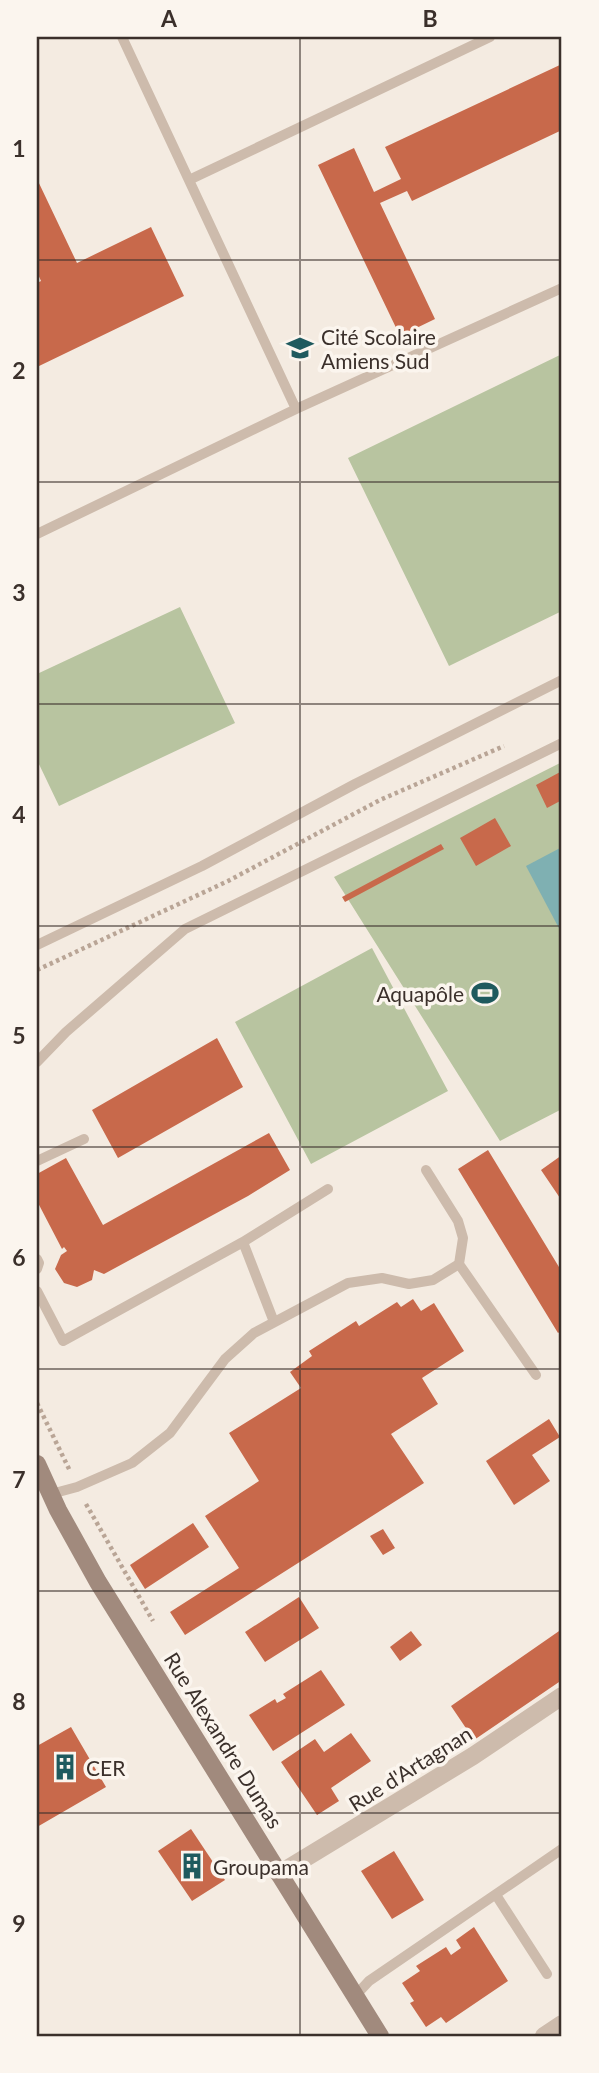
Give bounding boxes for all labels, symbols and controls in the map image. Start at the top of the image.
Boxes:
text: A [160,4,178,32]
text: B [422,4,438,32]
text: 1 [12,134,26,162]
place label: Cité Scolaire Amiens Sud [321,324,436,373]
school or university icon: Cité Scolaire Amiens Sud [285,333,315,363]
text: 2 [12,356,26,384]
text: 3 [12,578,26,606]
text: 4 [12,800,26,828]
sports icon: Aquapôle [470,978,500,1008]
place label: Aquapôle [376,981,464,1006]
text: 5 [12,1021,26,1049]
text: 6 [12,1243,26,1271]
text: 7 [12,1465,26,1493]
street label: Rue Alexandre Dumas [160,1647,288,1833]
text: 8 [12,1687,26,1715]
street label: Rue d'Artagnan [344,1720,476,1816]
building icon: CER [50,1752,80,1782]
place label: CER [86,1755,126,1780]
building icon: Groupama [177,1851,207,1881]
place label: Groupama [213,1854,309,1879]
text: 9 [12,1909,26,1937]

